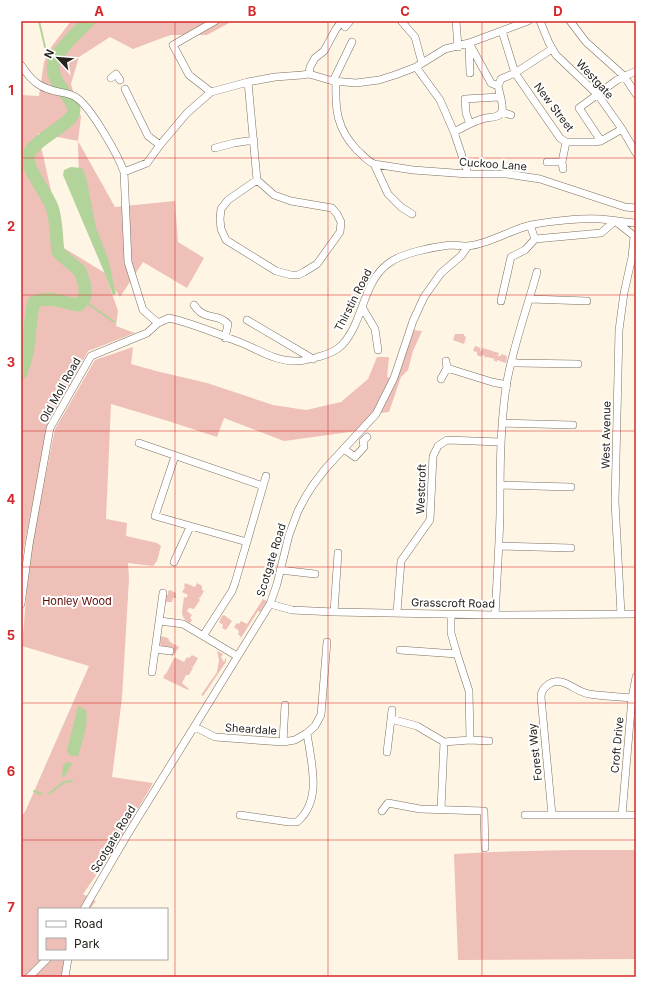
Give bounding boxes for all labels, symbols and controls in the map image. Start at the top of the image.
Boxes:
text: A [94,3,104,19]
text: B [248,3,257,19]
text: C [400,3,410,19]
text: D [553,3,563,19]
north arrow [38,38,78,78]
text: N [41,47,57,60]
street label: Westgate [573,56,617,102]
street label: New Street [531,80,577,135]
text: 1 [8,82,14,98]
street label: Cuckoo Lane [458,155,528,173]
text: 2 [7,218,15,234]
street label: Thirstin Road [331,266,375,334]
text: 3 [7,354,15,370]
street label: Old Moll Road [36,355,84,425]
street label: West Avenue [598,401,614,469]
street label: Westcroft [413,463,429,514]
text: 4 [7,491,16,507]
street label: Scotgate Road [253,522,289,598]
park label: Honley Wood [42,594,112,608]
street label: Grasscroft Road [411,595,495,611]
text: 5 [7,627,15,643]
street label: Croft Drive [608,716,626,774]
street label: Sheardale [224,720,278,738]
street label: Forest Way [525,722,545,782]
text: 6 [7,763,15,779]
street label: Scotgate Road [87,803,139,875]
text: 7 [7,899,15,915]
legend [38,908,168,960]
text: Road [74,916,103,931]
text: Park [74,936,100,951]

